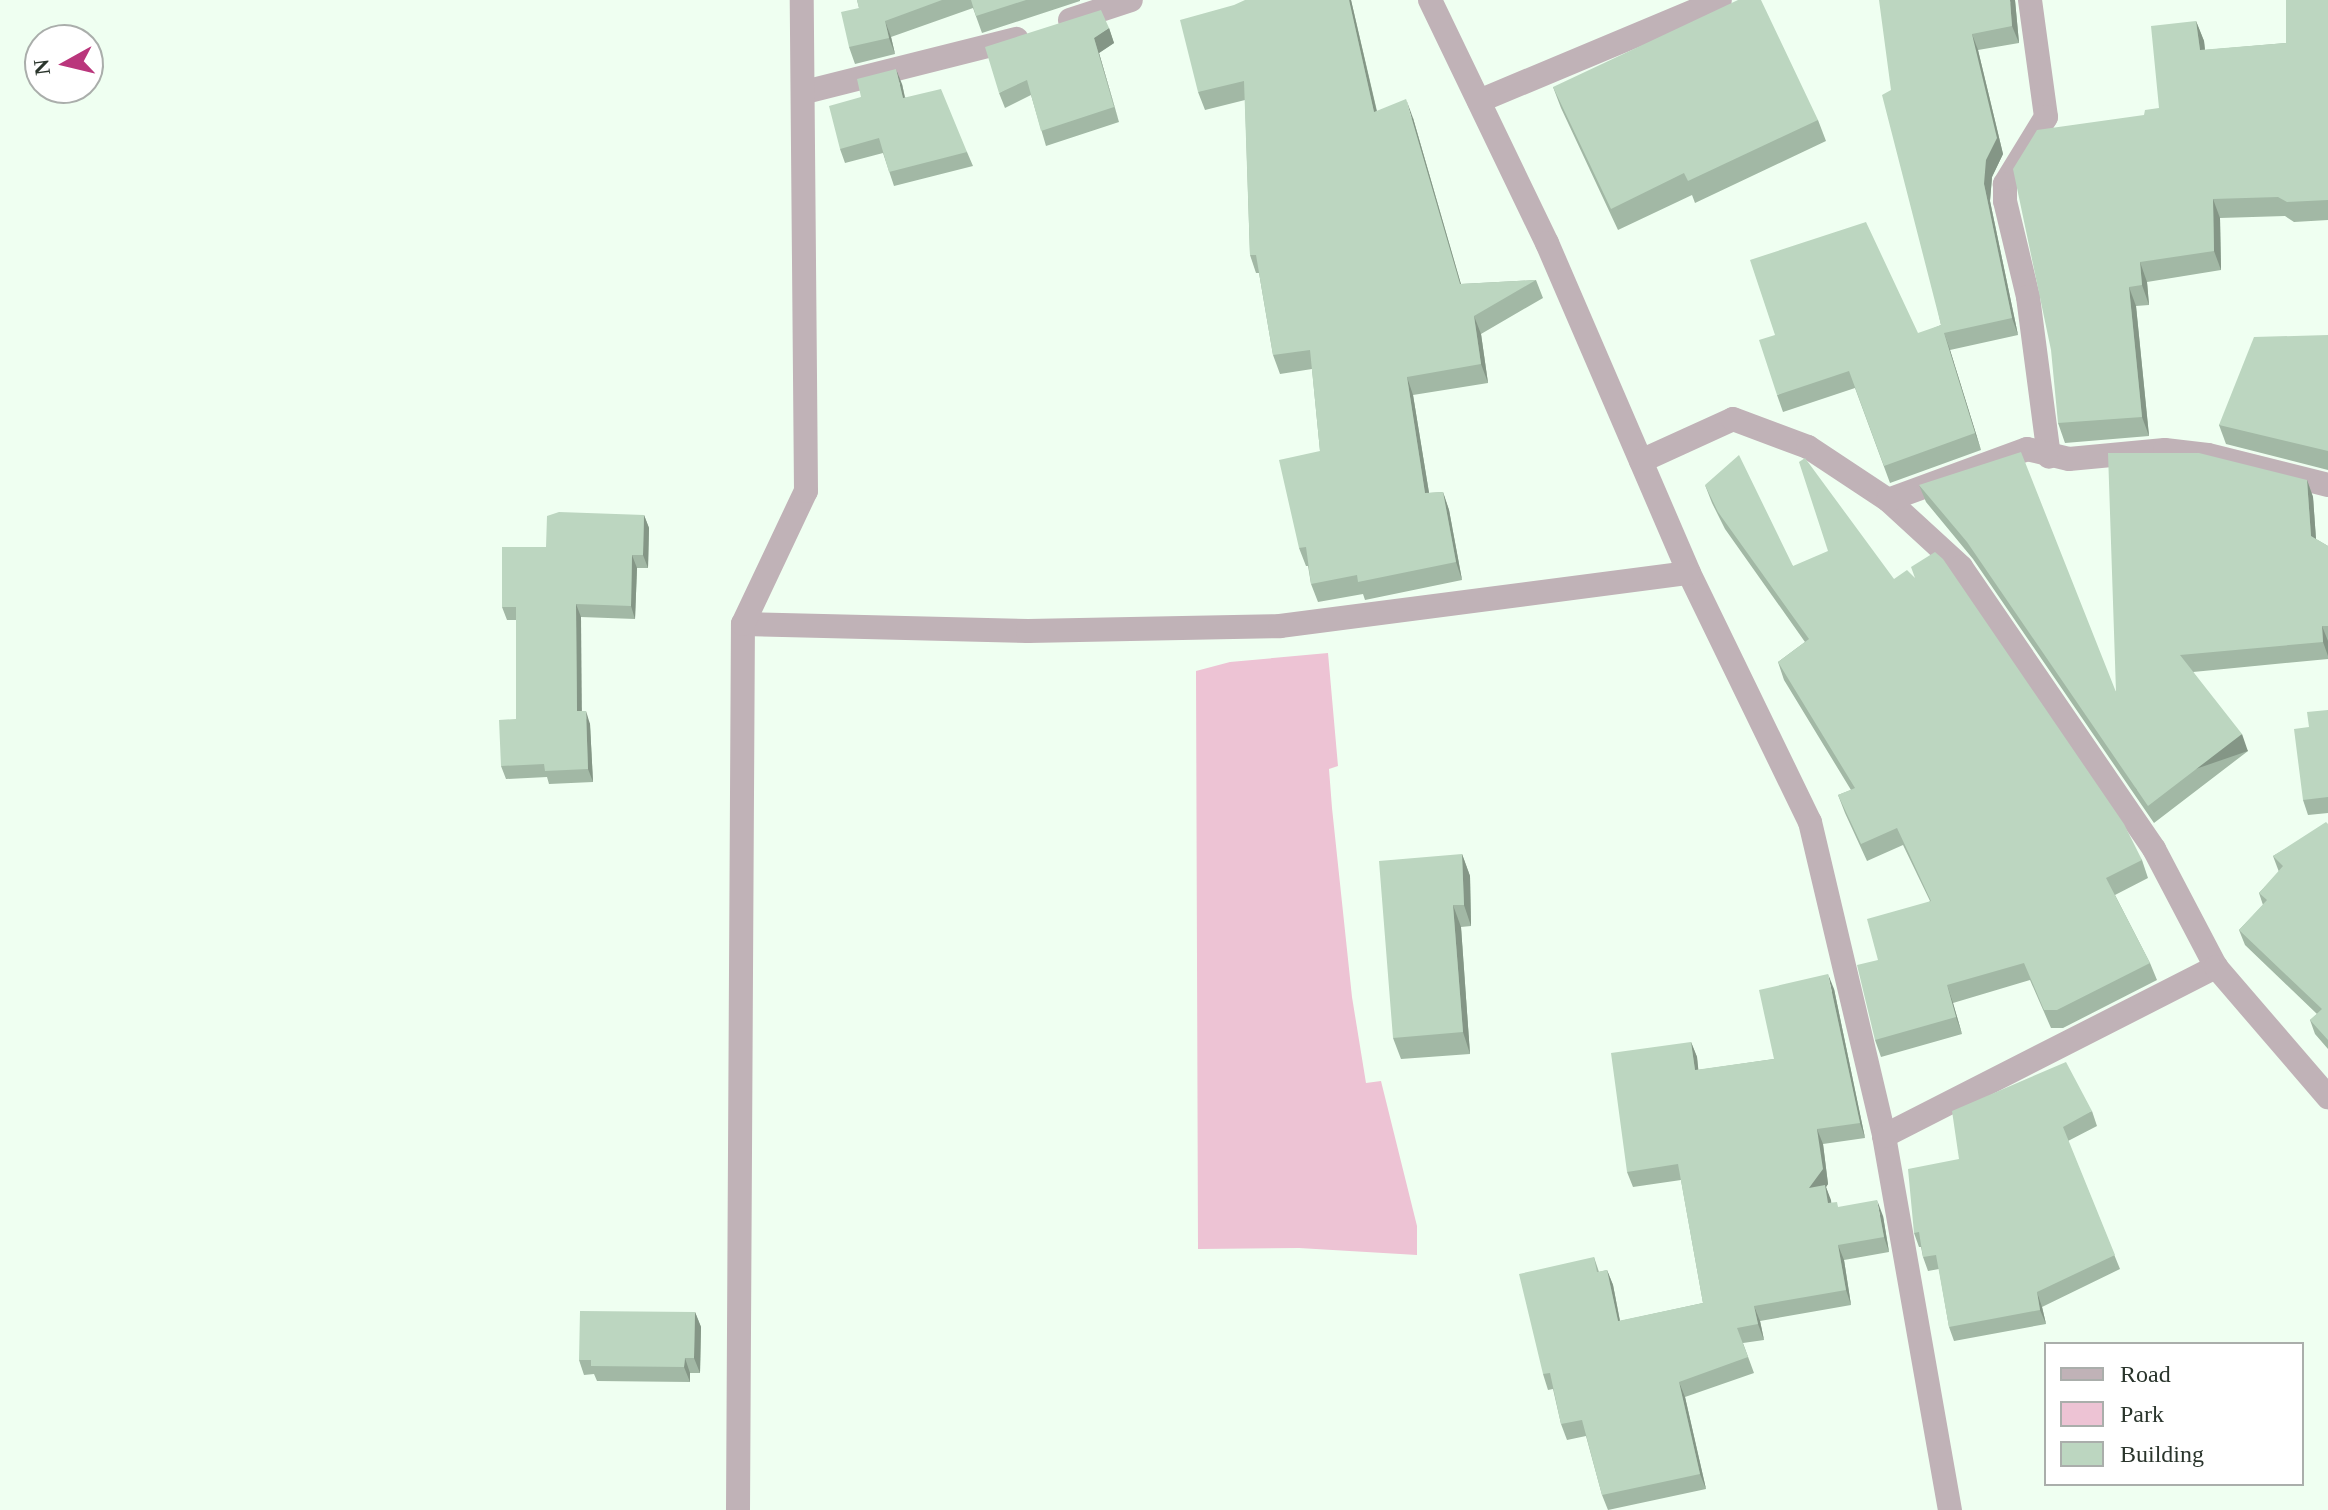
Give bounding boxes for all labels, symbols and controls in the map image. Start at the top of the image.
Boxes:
north arrow [24,24,104,104]
text: N [28,58,55,77]
legend [2044,1342,2304,1486]
text: Road [2120,1361,2171,1387]
text: Park [2120,1401,2164,1427]
text: Building [2120,1441,2204,1467]

